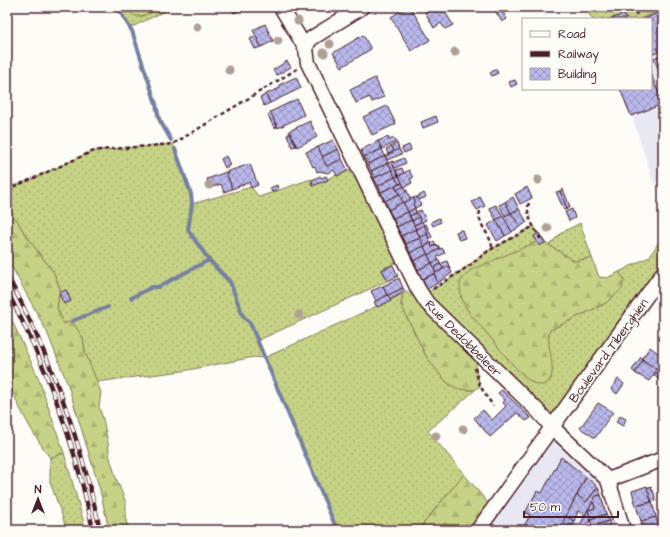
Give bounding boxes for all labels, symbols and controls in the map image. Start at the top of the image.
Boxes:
legend [522,18,652,90]
text: Road [558,26,586,43]
text: Railway [558,46,599,64]
text: Building [558,66,596,84]
street label: Boulevard Tiberghien [565,294,654,407]
street label: Rue Dedobbeleer [421,296,506,381]
north arrow [18,479,58,519]
text: N [35,482,42,497]
scale bar [524,493,618,519]
text: 50 m [530,499,561,516]

